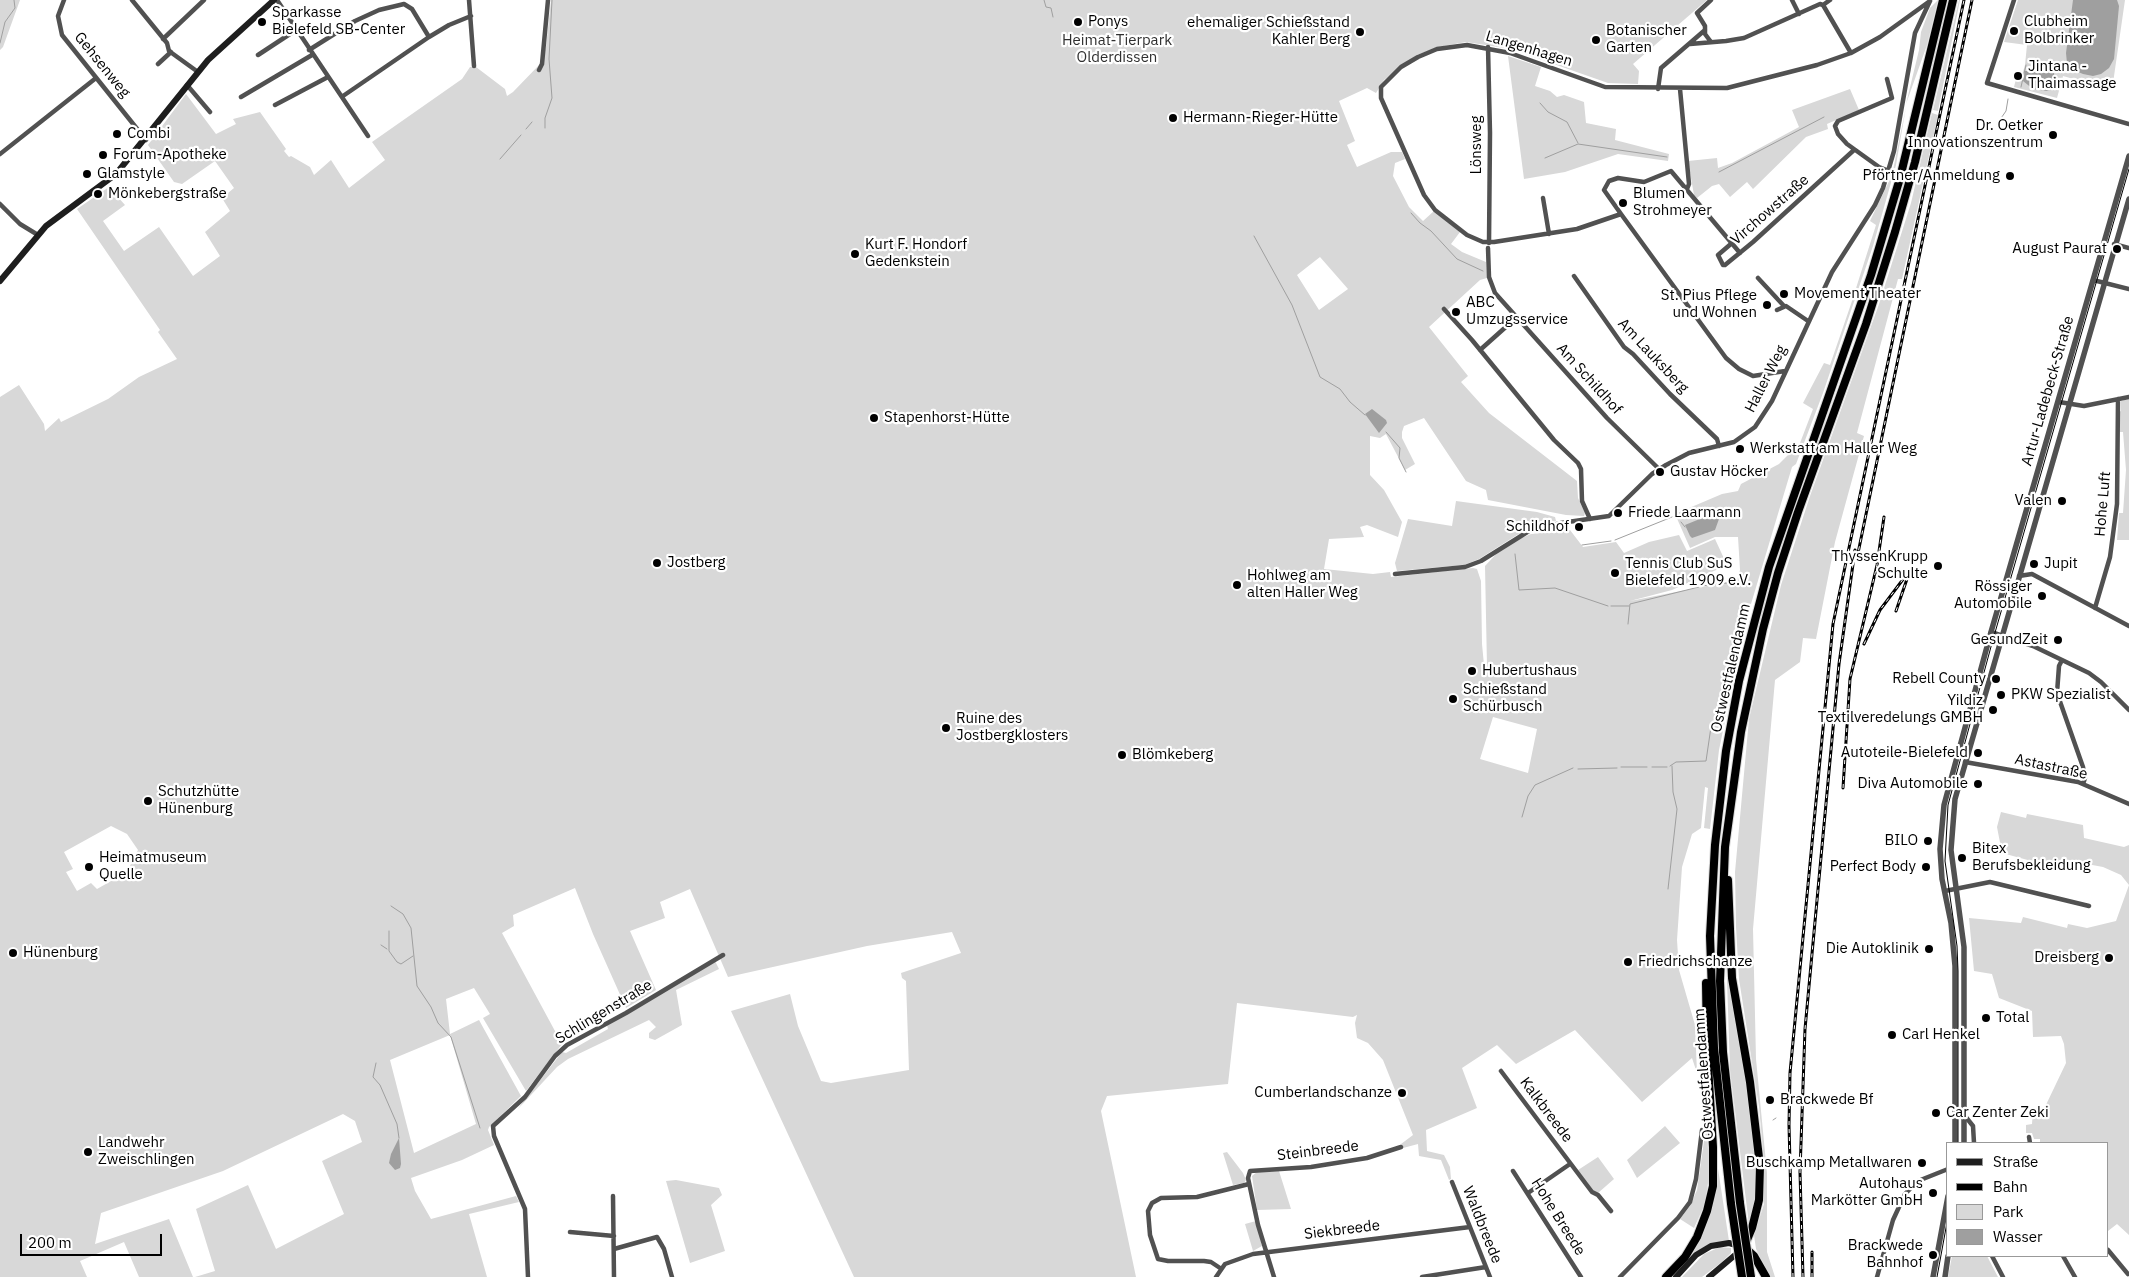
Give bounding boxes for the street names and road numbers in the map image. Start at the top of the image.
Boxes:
street label: Langenhagen [1483,27,1575,71]
street label: Gehsenweg [70,29,134,101]
street label: Lönsweg [1468,115,1486,175]
street label: Virchowstraße [1727,171,1813,249]
street label: Artur-Ladebeck-Straße [2018,314,2078,468]
street label: Am Lauksberg [1614,315,1692,397]
street label: Am Schildhof [1552,340,1626,418]
street label: Haller Weg [1741,342,1791,416]
street label: Hohe Luft [2091,471,2115,537]
street label: Ostwestfalendamm [1707,602,1755,734]
street label: Astastraße [2013,751,2089,783]
street label: Schlingenstraße [552,976,656,1048]
street label: Ostwestfalendamm [1690,1008,1718,1140]
street label: Kalkbreede [1516,1074,1576,1146]
street label: Steinbreede [1276,1137,1360,1165]
street label: Hohe Breede [1527,1175,1589,1259]
street label: Waldbreede [1458,1184,1506,1266]
street label: Siekbreede [1303,1216,1381,1244]

